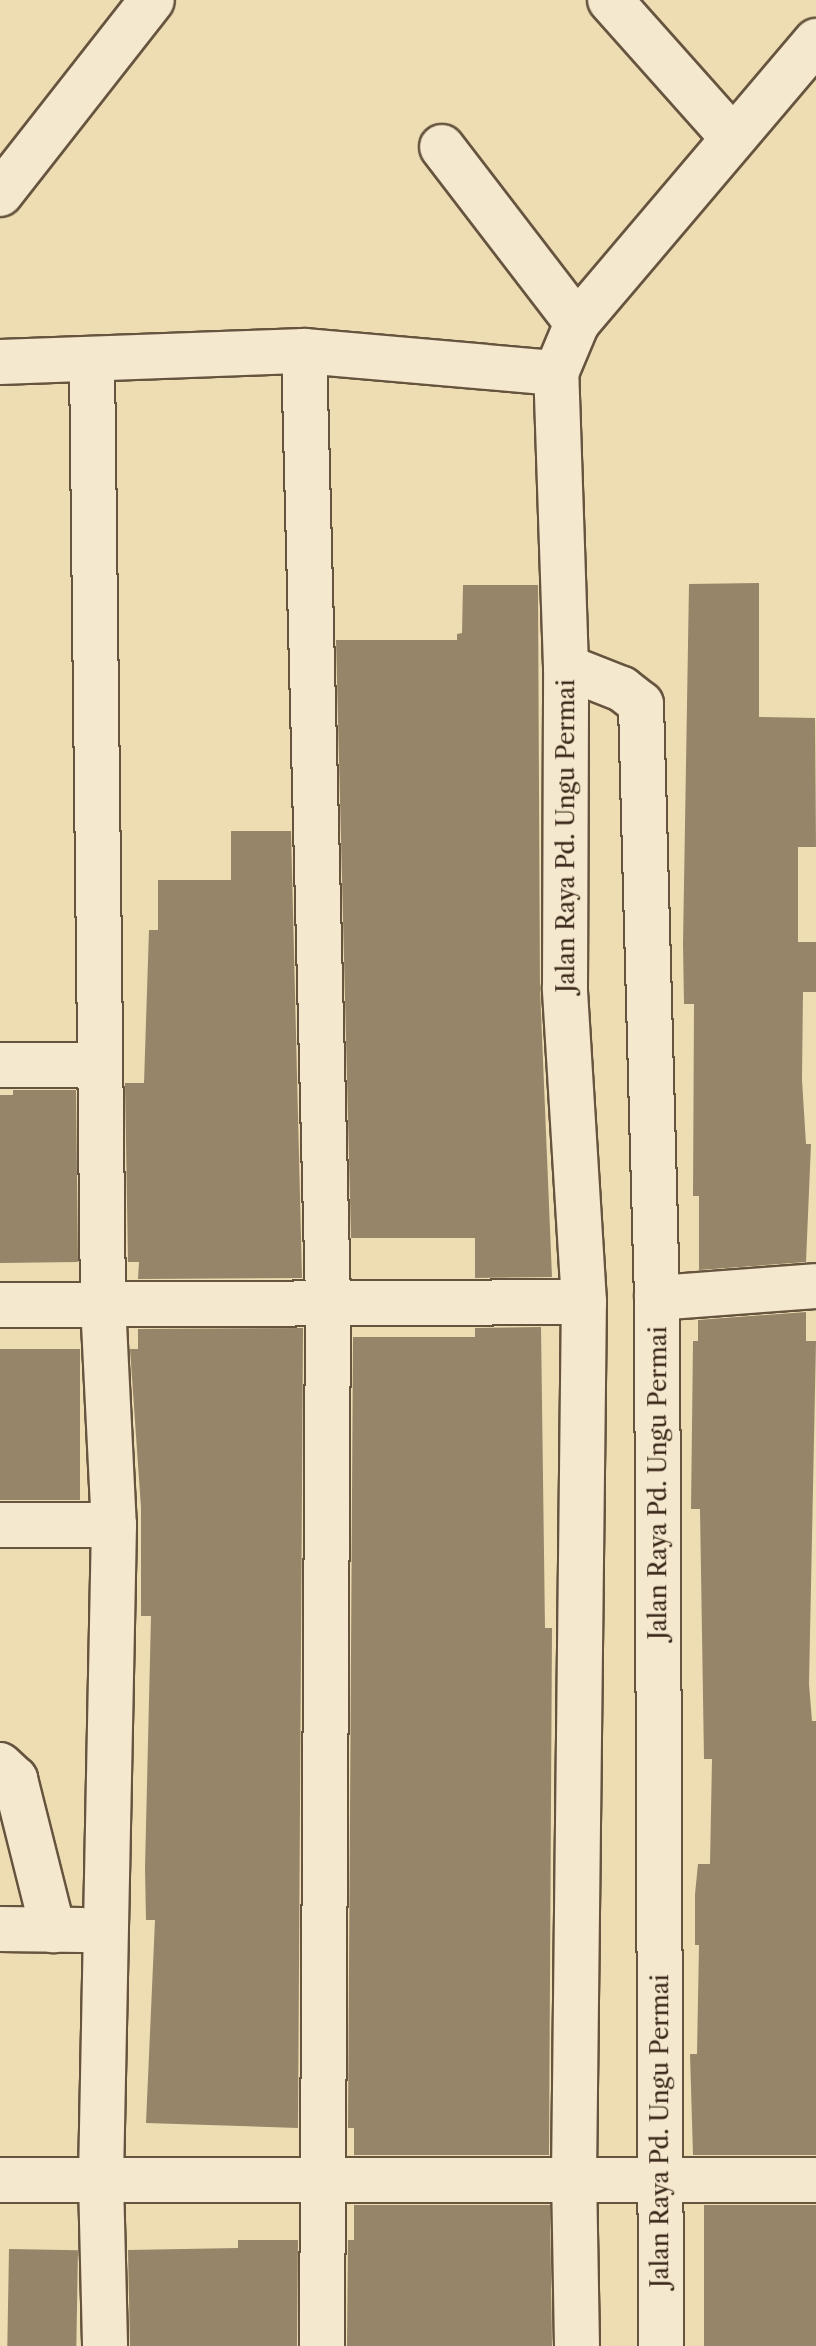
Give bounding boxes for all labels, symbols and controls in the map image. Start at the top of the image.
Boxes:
street label: Jalan Raya Pd. Ungu Permai [552,679,580,993]
street label: Jalan Raya Pd. Ungu Permai [644,1326,672,1640]
street label: Jalan Raya Pd. Ungu Permai [646,1974,674,2288]

